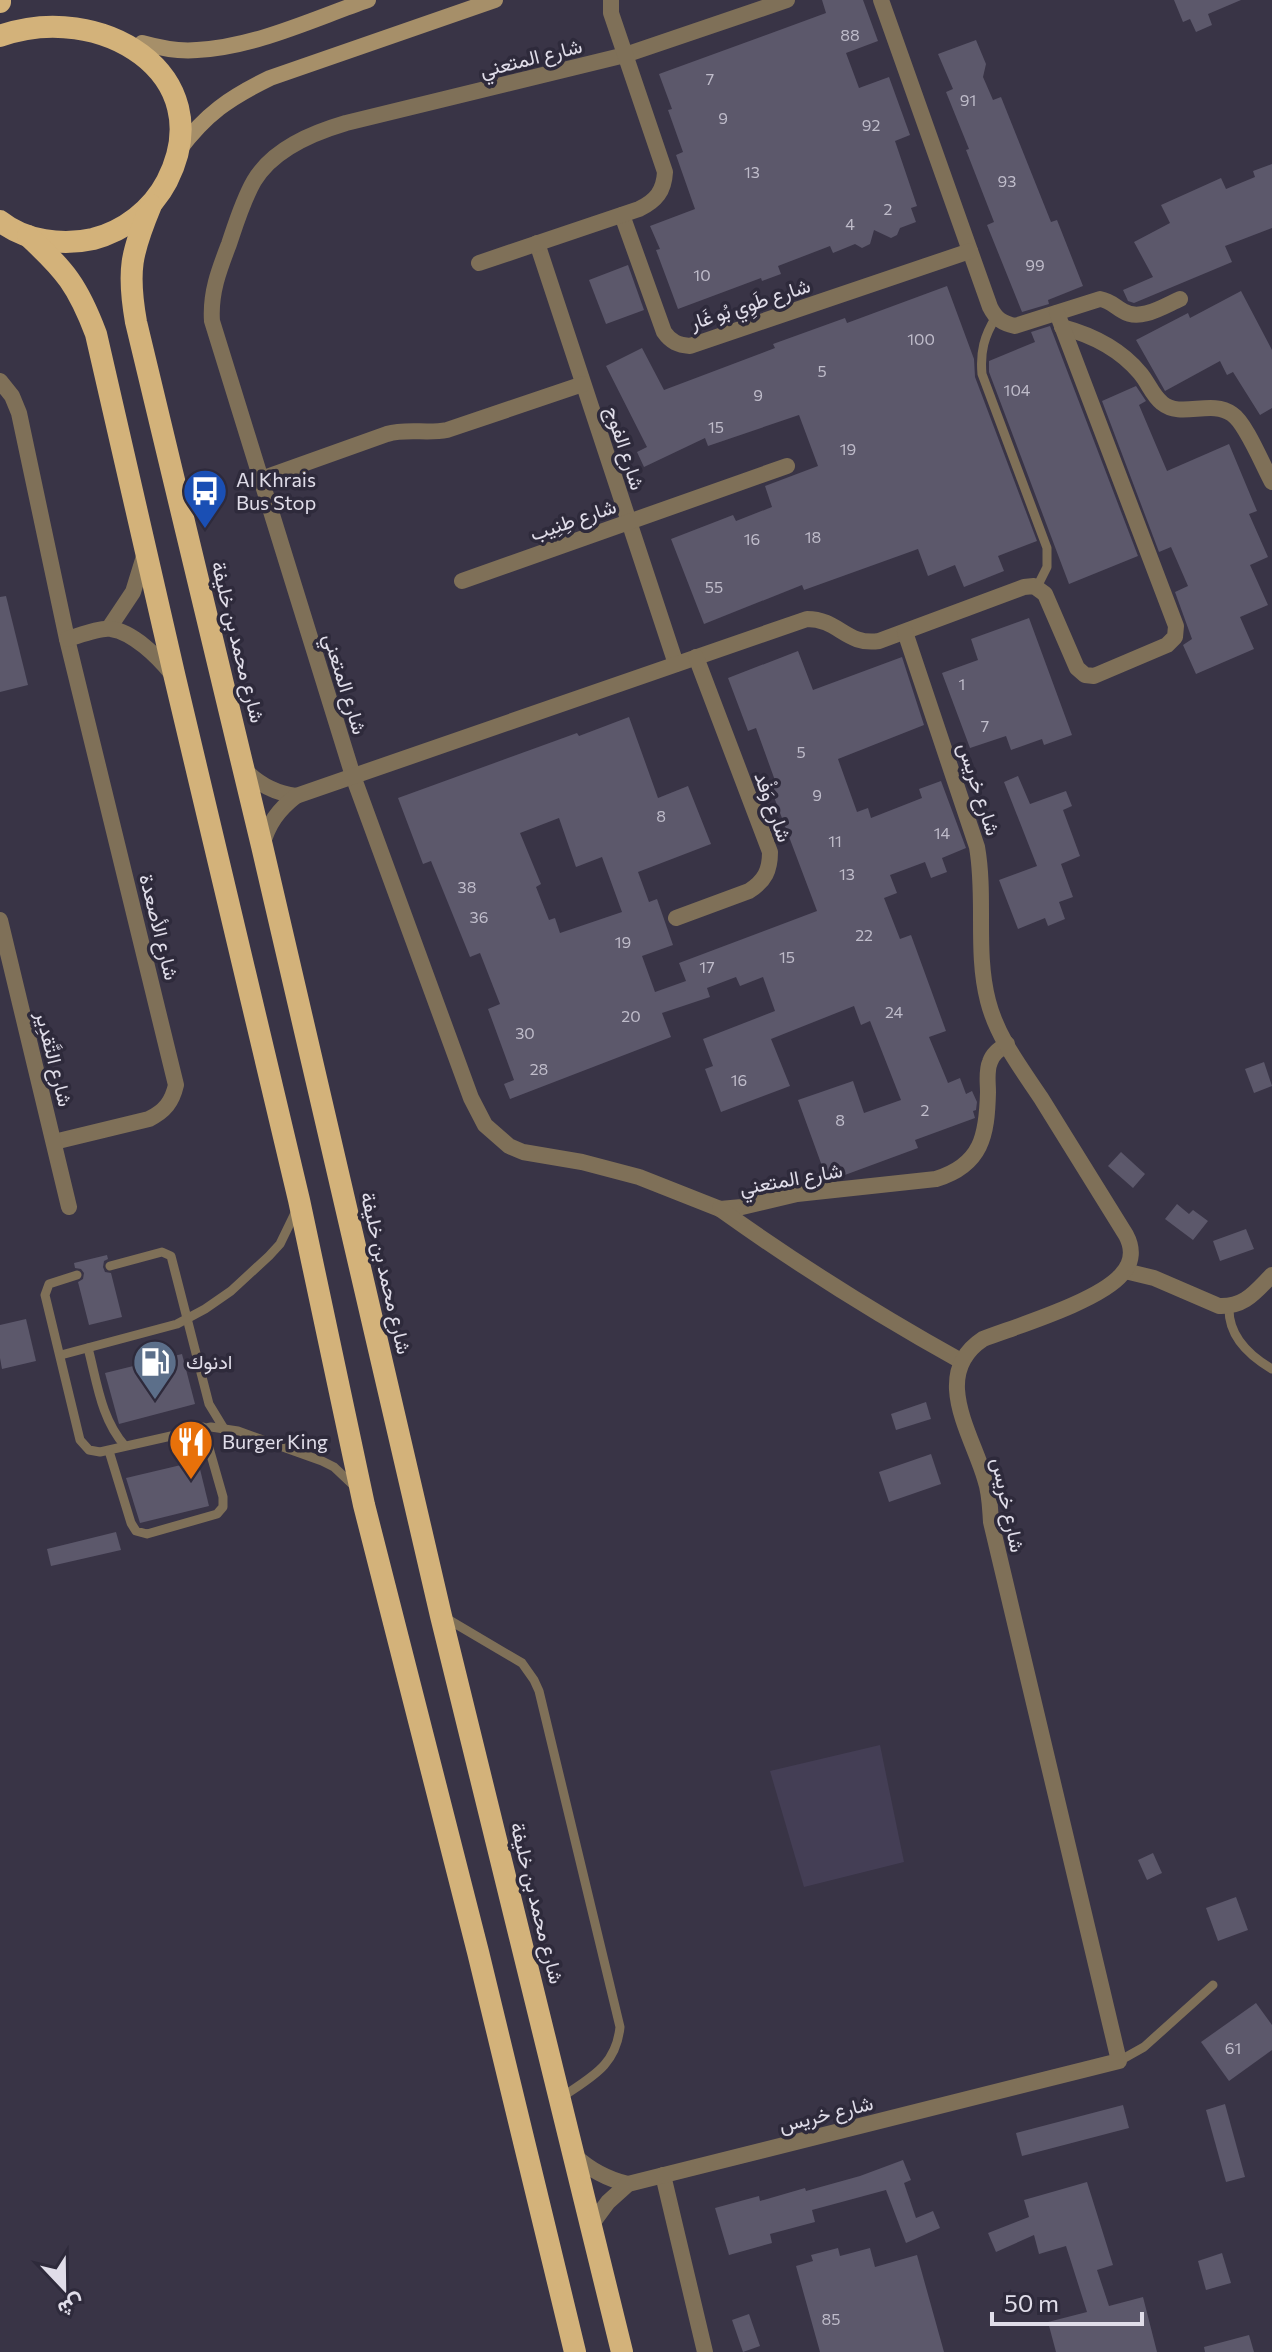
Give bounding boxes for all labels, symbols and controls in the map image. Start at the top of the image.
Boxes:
house number: 88 [840,25,860,44]
street label: شارع المتعني [477,33,586,87]
house number: 7 [706,69,714,88]
house number: 91 [960,90,976,109]
house number: 9 [718,108,728,127]
house number: 92 [862,115,880,134]
house number: 13 [744,162,760,181]
house number: 93 [998,171,1016,190]
house number: 2 [884,199,893,218]
house number: 4 [845,214,855,233]
house number: 99 [1025,255,1045,274]
house number: 10 [693,265,711,284]
street label: شارع طَوِي بُو غَار [686,272,815,340]
house number: 100 [907,329,935,348]
house number: 5 [817,361,827,380]
house number: 104 [1004,380,1031,399]
house number: 9 [753,385,763,404]
street label: شارع الفوج [598,403,651,494]
house number: 15 [708,417,724,436]
house number: 19 [840,439,856,458]
bus stop icon: Al Khrais Bus Stop [181,467,229,530]
place label: Al Khrais Bus Stop [236,467,316,514]
street label: شارع طِنِيب [526,493,620,548]
house number: 18 [805,527,821,546]
house number: 16 [744,529,760,548]
street label: شارع محمد بن خليفة [204,558,271,726]
house number: 55 [705,577,723,596]
street label: شارع المتعني [314,630,373,739]
house number: 1 [959,674,965,693]
house number: 7 [981,716,989,735]
street label: شارع خريس [951,739,1006,839]
house number: 5 [796,742,806,761]
street label: شارع وَفْد [747,768,798,846]
house number: 9 [812,785,822,804]
house number: 8 [656,806,666,825]
house number: 14 [934,823,951,842]
house number: 11 [828,831,842,850]
house number: 13 [839,864,855,883]
street label: شارع الأصعدة [132,871,185,983]
house number: 38 [458,877,476,896]
house number: 36 [470,907,488,926]
house number: 22 [855,925,873,944]
house number: 19 [615,932,631,951]
house number: 15 [779,947,795,966]
house number: 17 [699,957,715,976]
house number: 24 [885,1002,903,1021]
house number: 20 [621,1006,641,1025]
street label: شارع التَّقدِير [28,1008,78,1110]
house number: 30 [515,1023,535,1042]
house number: 28 [530,1059,548,1078]
house number: 16 [731,1070,747,1089]
house number: 2 [921,1100,930,1119]
house number: 8 [835,1110,845,1129]
street label: شارع المتعني [737,1157,845,1205]
street label: شارع محمد بن خليفة [354,1189,417,1357]
fuel station icon: ادنوك [131,1338,179,1401]
place label: ادنوك [186,1349,232,1375]
restaurant icon: Burger King [167,1418,215,1481]
place label: Burger King [222,1429,328,1453]
street label: شارع خريس [984,1455,1031,1555]
street label: شارع محمد بن خليفة [503,1819,570,1987]
house number: 61 [1225,2038,1241,2057]
street label: شارع خريس [776,2090,876,2139]
north arrow [24,2248,104,2328]
scale bar [992,2276,1142,2326]
text: 50 m [1004,2288,1059,2317]
text: ش [54,2289,89,2324]
house number: 85 [822,2309,840,2328]

